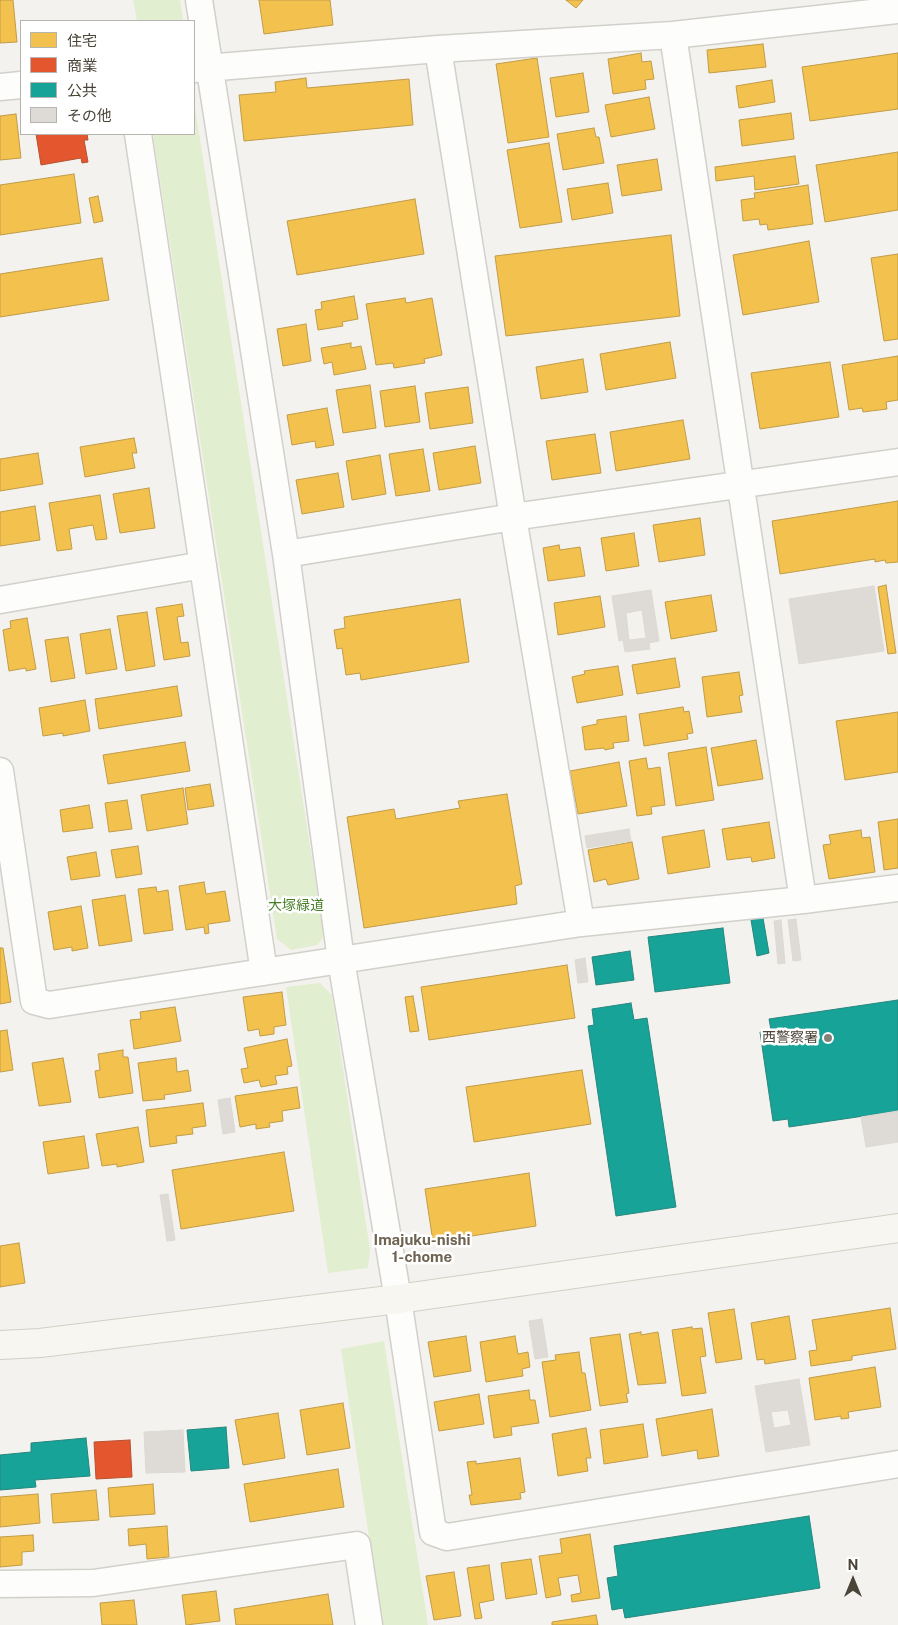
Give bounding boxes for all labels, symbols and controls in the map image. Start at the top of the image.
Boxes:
legend [20,20,195,135]
text: 住宅 [67,32,97,49]
text: 商業 [67,57,97,74]
text: 公共 [67,82,97,99]
text: その他 [67,107,112,124]
park label: 大塚緑道 [268,898,324,914]
place label: 西警察署 [762,1030,818,1046]
marker: 西警察署 [822,1032,834,1044]
district label: Imajuku-nishi 1-chome [374,1231,470,1266]
north arrow [828,1555,878,1605]
text: N [848,1557,858,1573]

